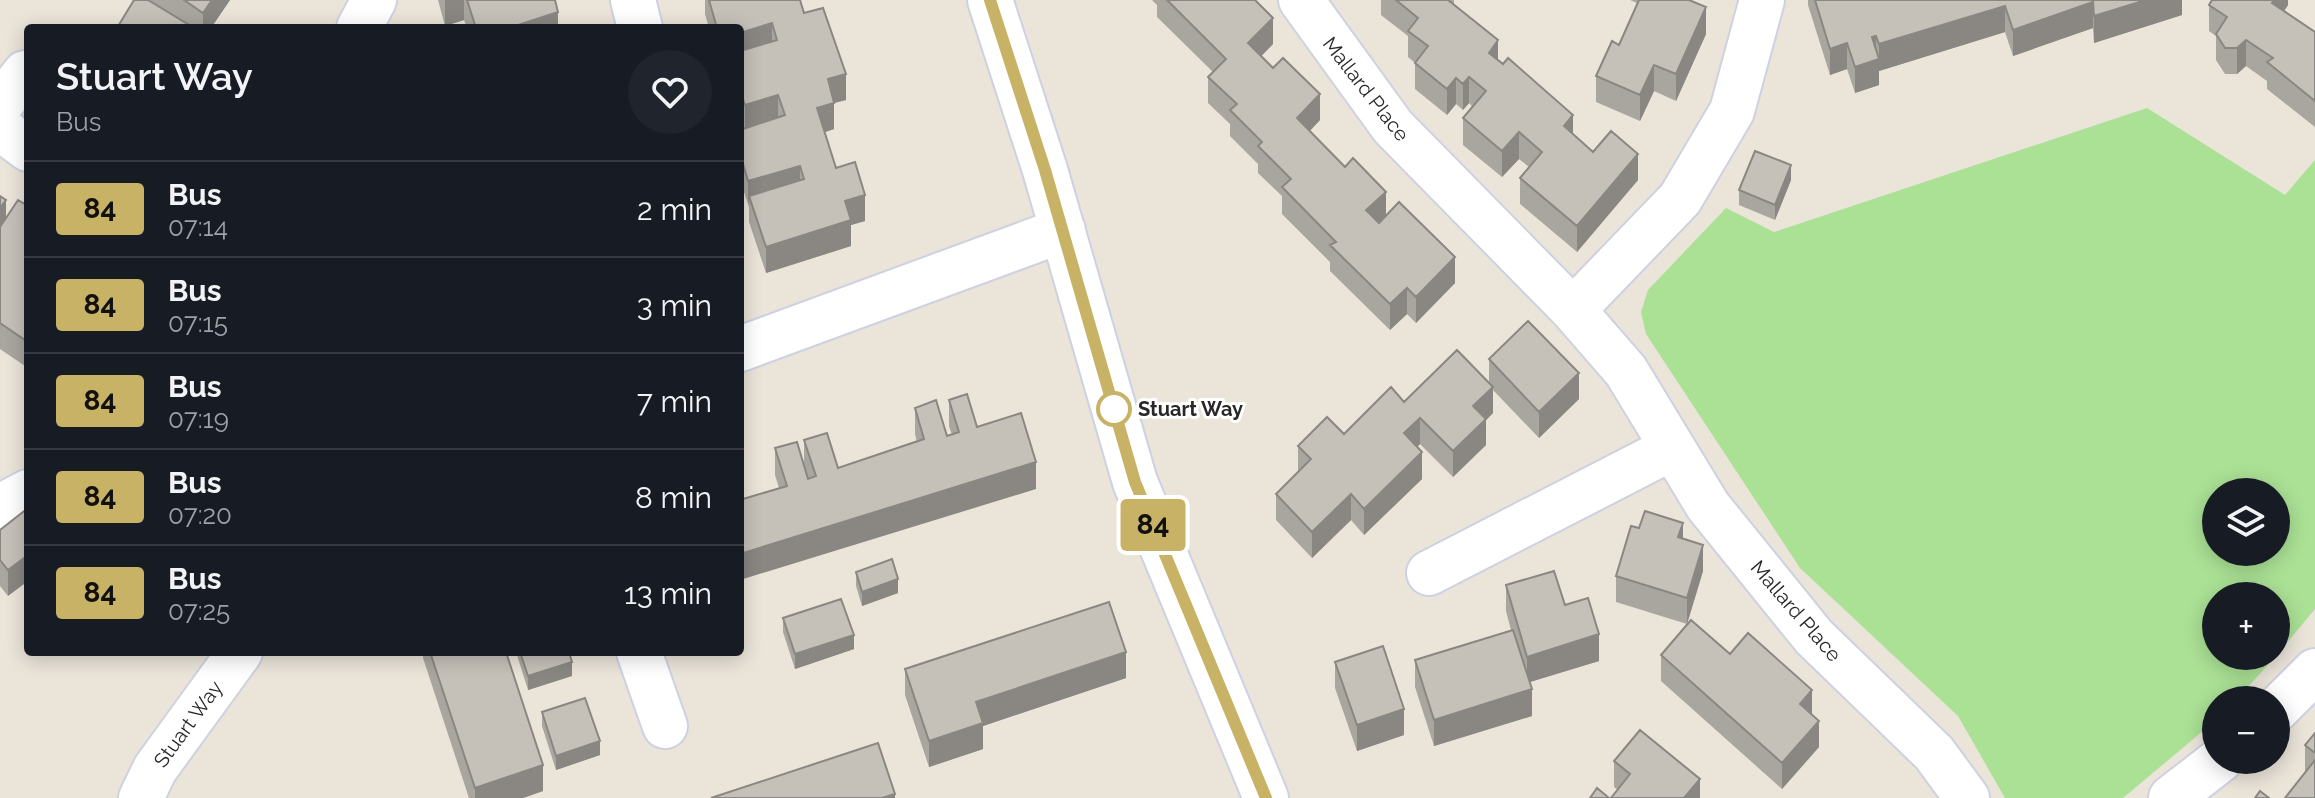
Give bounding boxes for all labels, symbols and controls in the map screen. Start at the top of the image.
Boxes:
street label: Mallard Place [1318,32,1414,146]
button: heart [628,50,712,134]
text: Stuart Way [56,54,253,99]
text: Bus [56,107,101,137]
text: Bus [168,177,222,212]
text: 84 [84,192,116,225]
text: 2 min [637,192,712,227]
text: 07:14 [168,212,228,242]
text: Bus [168,273,222,308]
text: 84 [84,288,116,321]
text: 3 min [637,288,712,323]
text: 07:15 [168,308,228,338]
text: Bus [168,369,222,404]
text: 84 [84,384,116,417]
text: 7 min [637,384,712,419]
marker: Stuart Way [1097,392,1131,426]
place label: Stuart Way [1138,397,1243,421]
text: 07:19 [168,404,229,434]
text: Bus [168,465,222,500]
map controls [2202,478,2290,774]
button: layers [2202,478,2290,566]
text: 84 [84,480,116,513]
text: 8 min [635,480,712,515]
line badge: 84 [1117,499,1189,551]
text: 07:20 [168,500,232,530]
text: 84 [1137,508,1169,541]
street label: Mallard Place [1746,556,1846,667]
text: Bus [168,561,222,596]
text: 84 [84,576,116,609]
text: 13 min [624,576,712,611]
button: + [2202,582,2290,670]
text: 07:25 [168,596,230,626]
street label: Stuart Way [149,676,227,772]
button: − [2202,686,2290,774]

